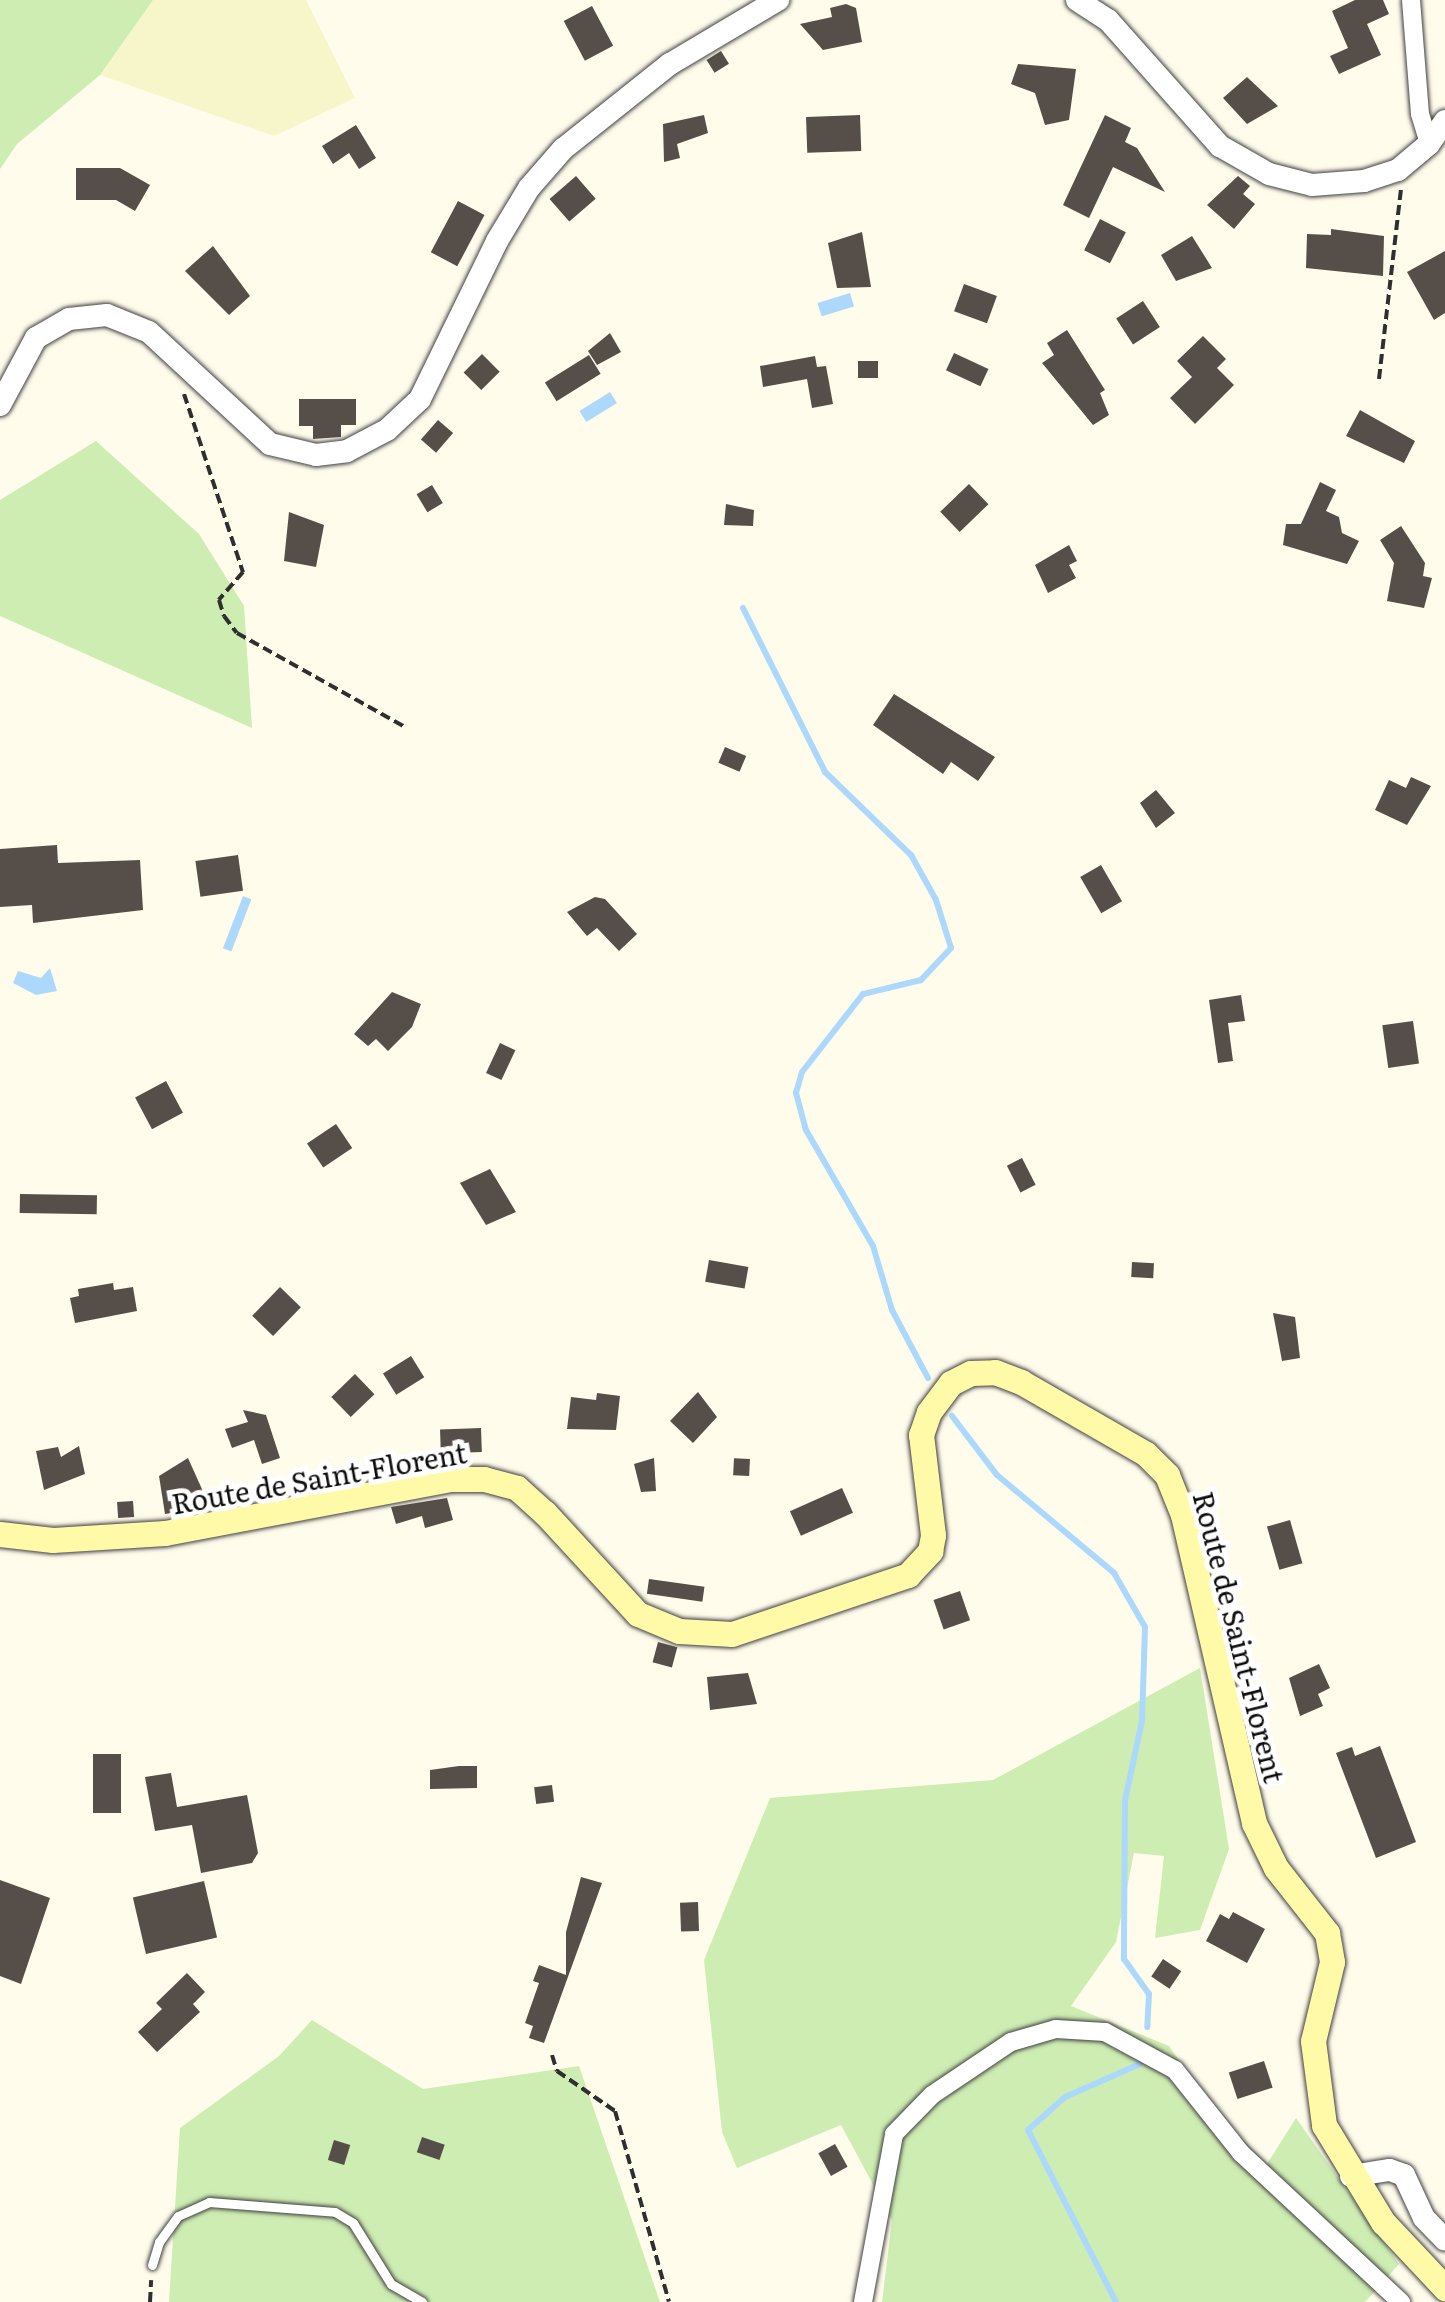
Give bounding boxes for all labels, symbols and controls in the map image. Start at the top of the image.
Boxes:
street label: Route de Saint-Florent [169,1435,469,1519]
street label: Route de Saint-Florent [1188,1488,1292,1786]

